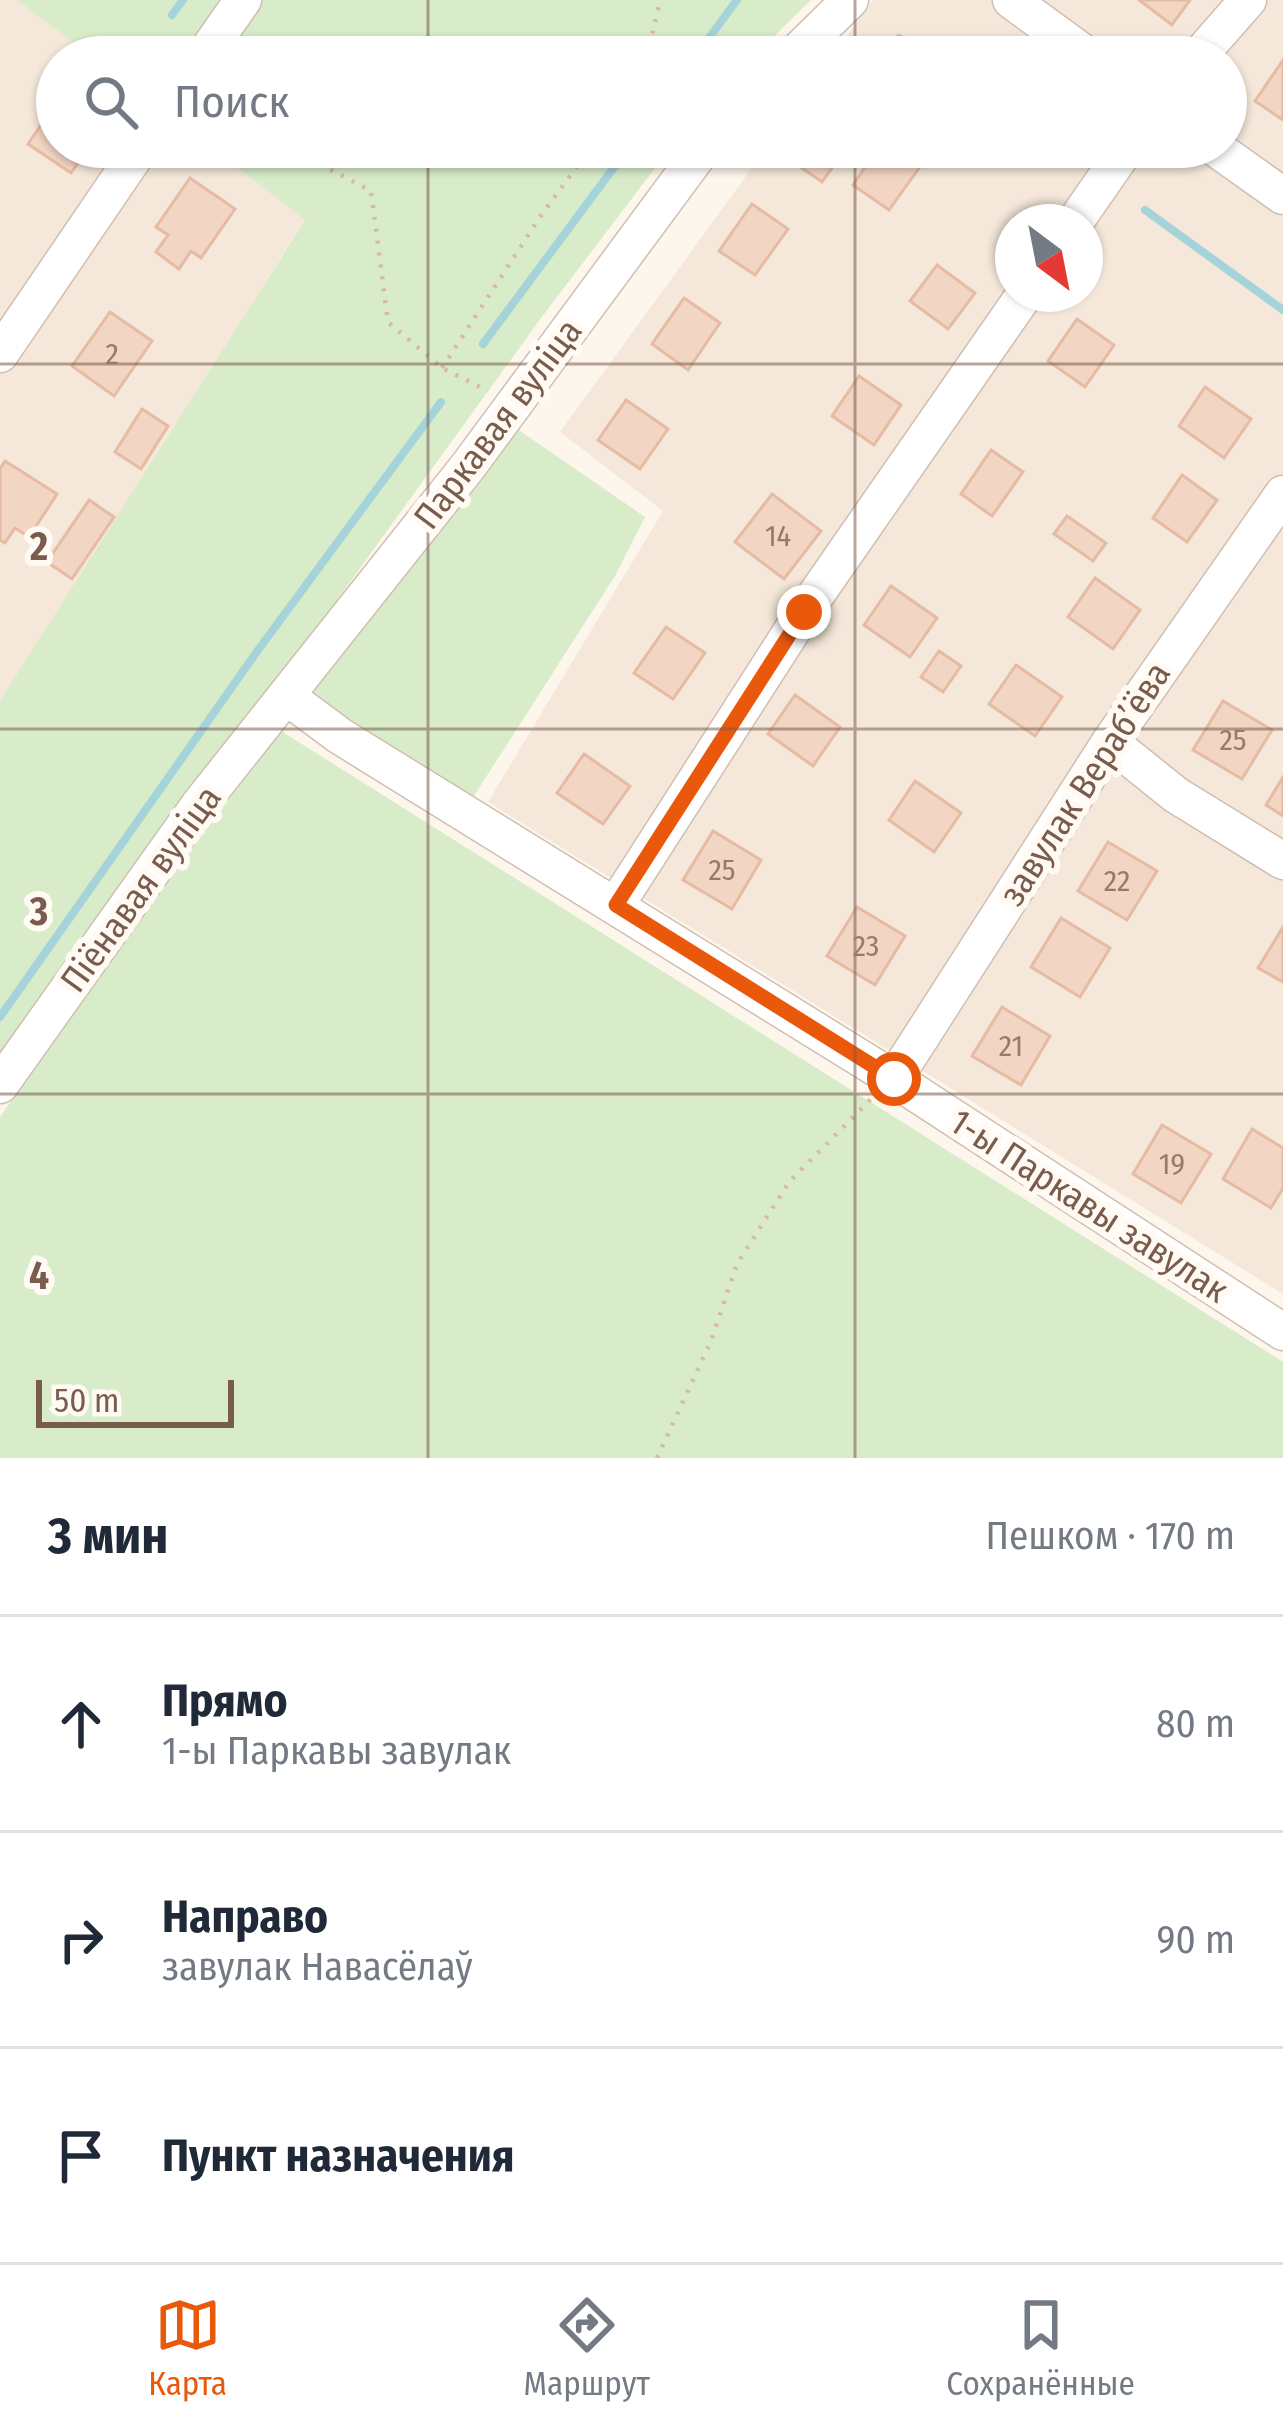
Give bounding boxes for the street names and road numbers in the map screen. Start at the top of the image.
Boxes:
street label: Паркавая вуліца [405,310,591,538]
street label: завулак Верабʼёва [990,654,1180,914]
street label: Піёнавая вуліца [51,777,231,1001]
street label: 1-ы Паркавы завулак [942,1100,1236,1312]

